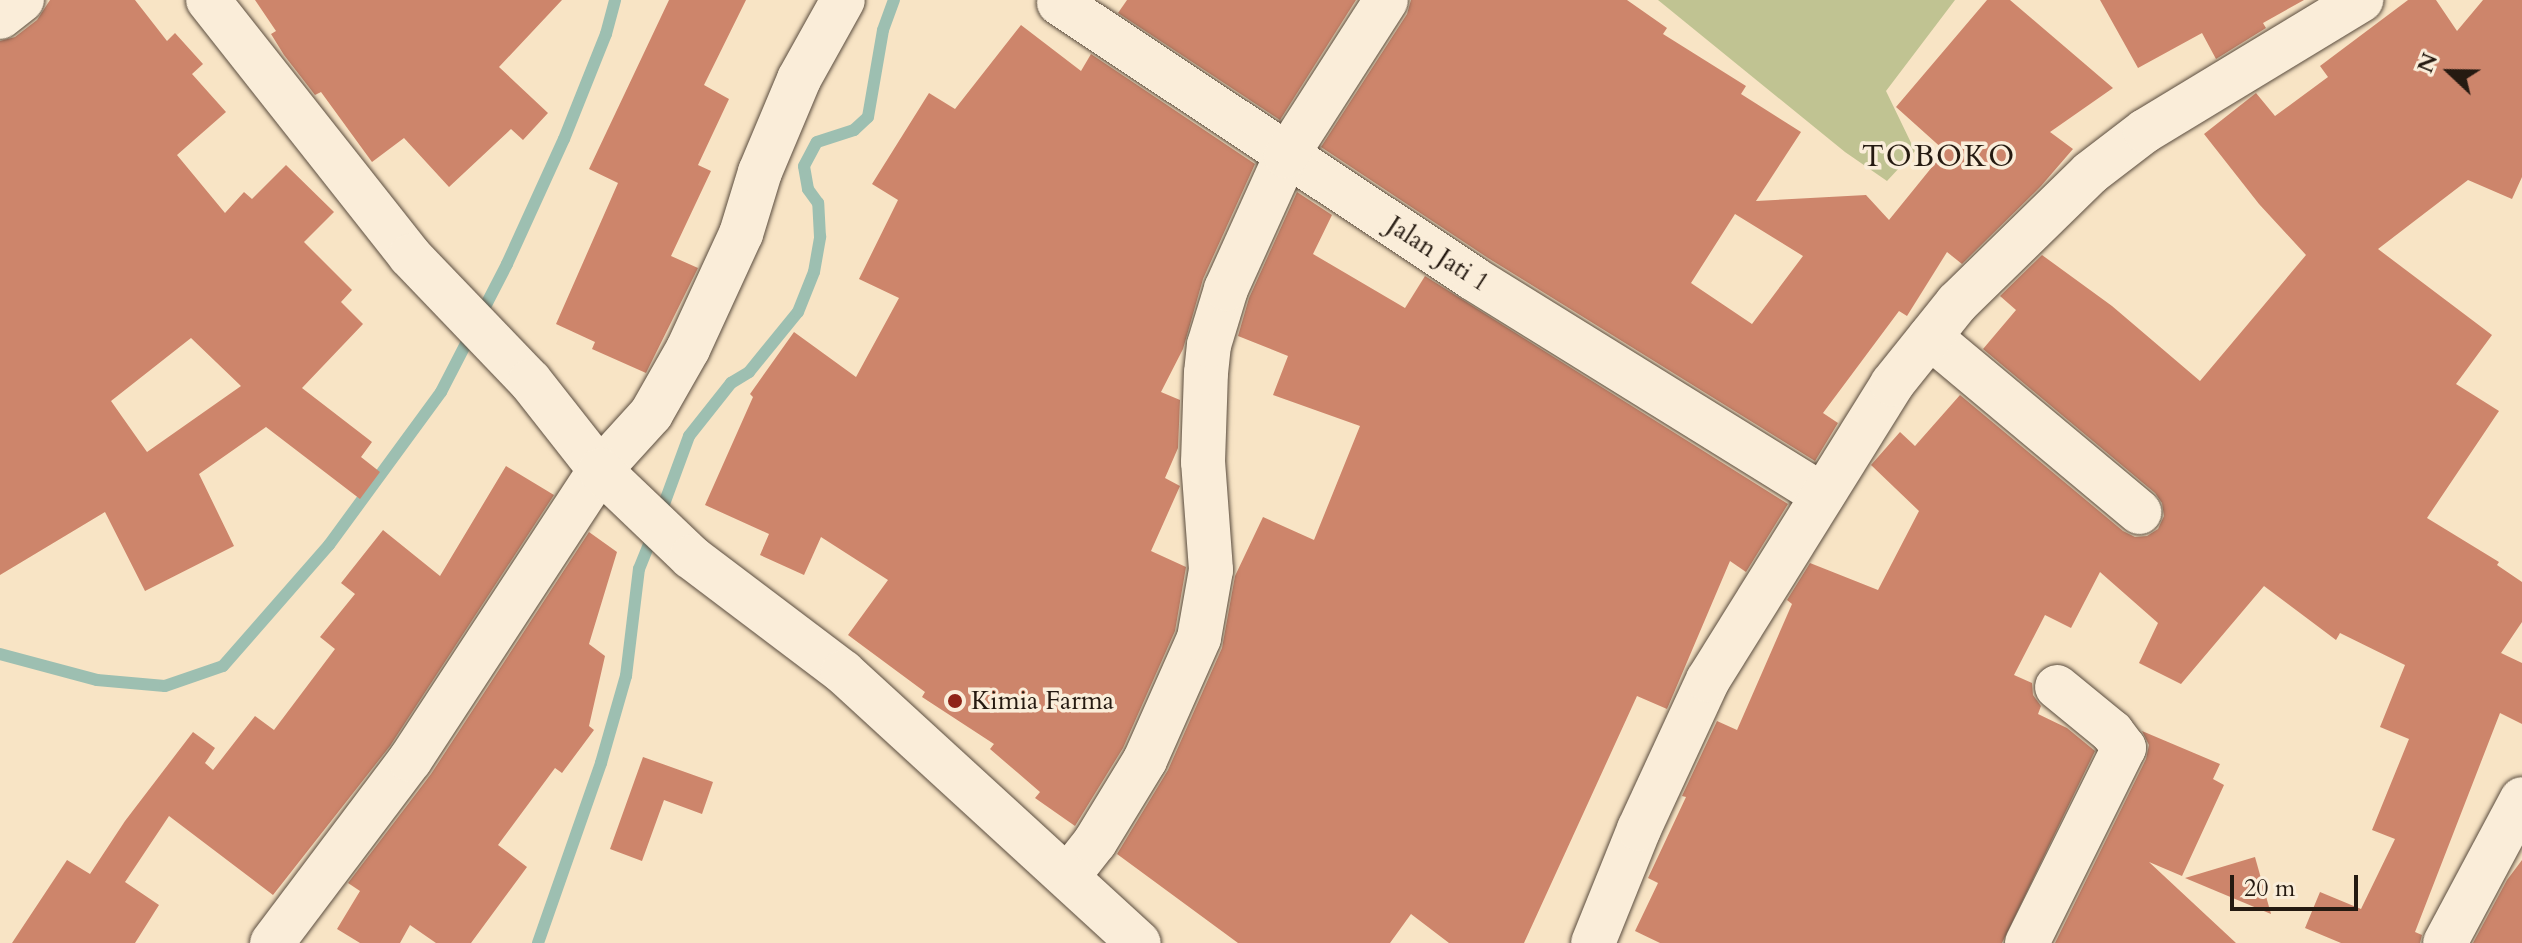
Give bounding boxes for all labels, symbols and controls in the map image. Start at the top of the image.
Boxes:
north arrow [2410,32,2490,112]
text: N [2410,49,2445,77]
district label: TOBOKO [1862,139,2016,175]
street label: Jalan Jati 1 [1381,209,1495,299]
place label: Kimia Farma [971,685,1114,717]
marker: Kimia Farma [946,692,964,710]
scale bar [2234,859,2362,909]
text: 20 m [2244,872,2295,905]

